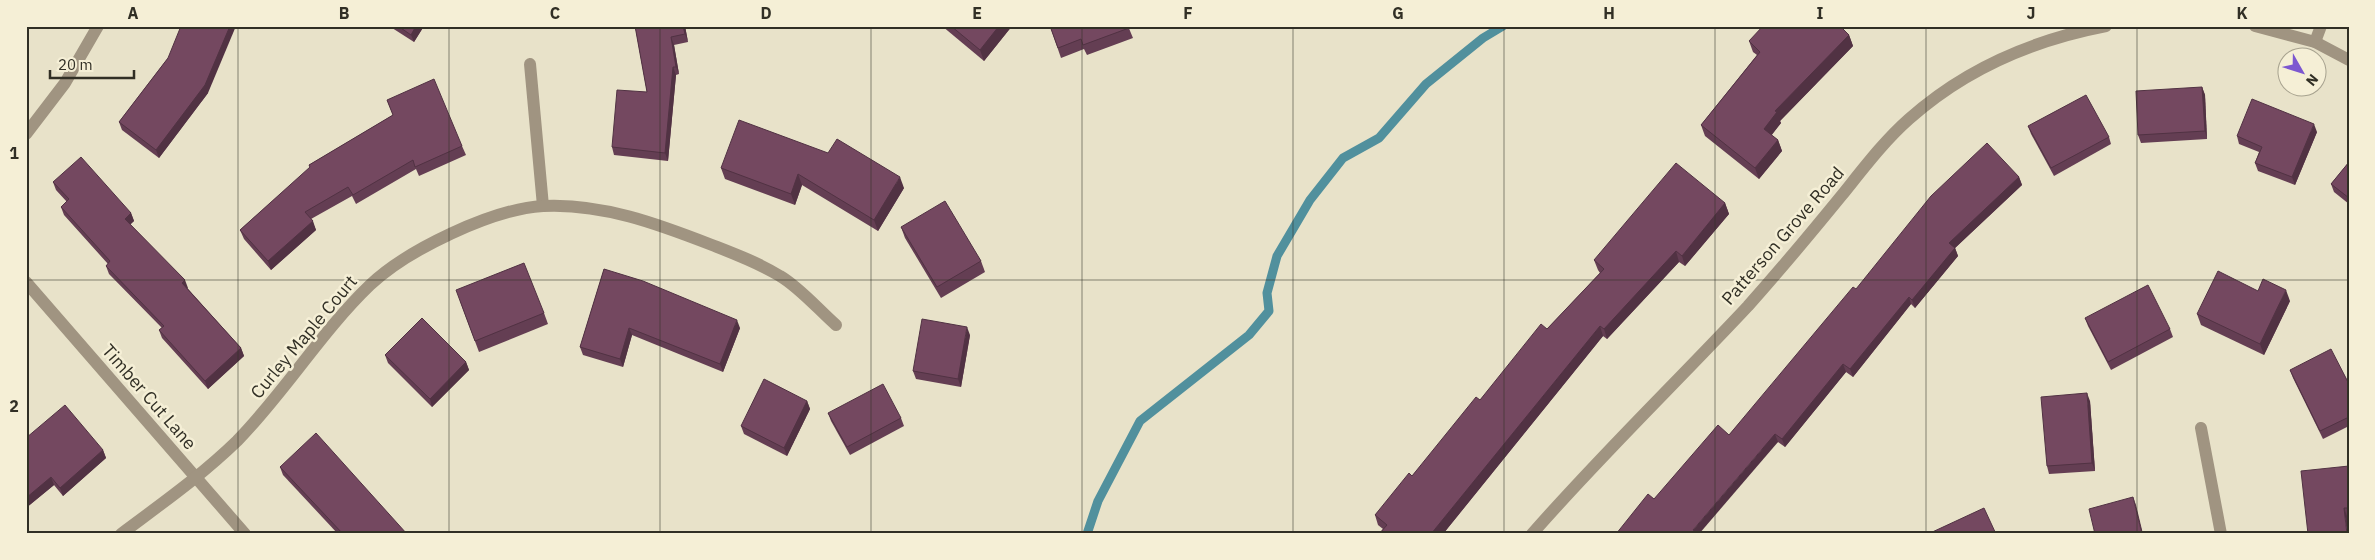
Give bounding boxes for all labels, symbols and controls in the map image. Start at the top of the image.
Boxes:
text: A [128,3,139,23]
text: B [339,3,350,23]
text: C [550,3,560,23]
text: D [760,3,772,23]
text: E [972,3,982,23]
text: F [1183,3,1193,23]
text: G [1392,3,1404,23]
text: H [1603,3,1615,23]
text: I [1817,3,1824,23]
text: J [2027,3,2035,23]
text: K [2236,3,2248,23]
scale bar [50,48,134,80]
north arrow [2278,48,2328,98]
text: 20 m [58,55,93,74]
text: N [2302,71,2322,90]
text: 1 [9,143,19,163]
street label: Patterson Grove Road [1716,162,1849,310]
street label: Curley Maple Court [245,270,362,403]
street label: Timber Cut Lane [97,339,202,454]
text: 2 [9,396,19,416]

